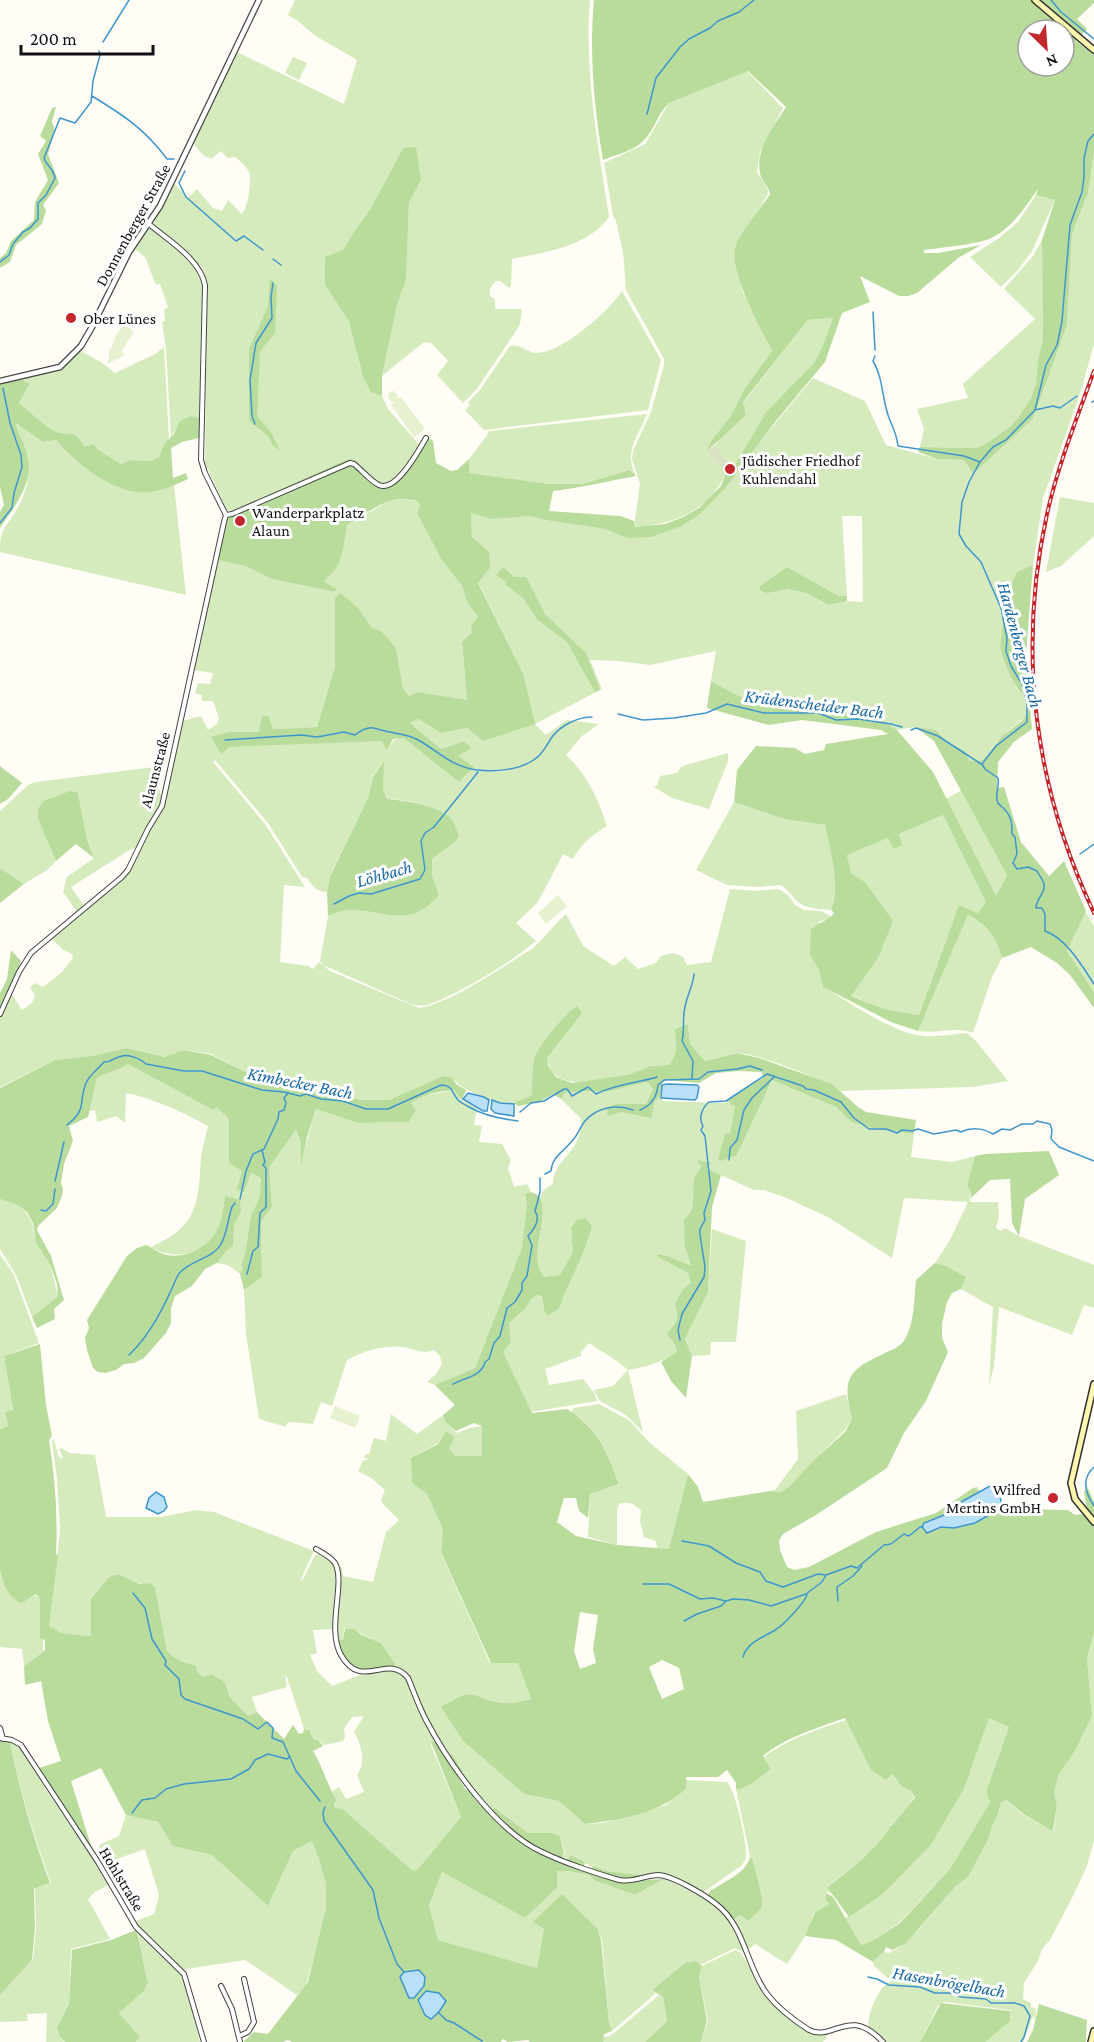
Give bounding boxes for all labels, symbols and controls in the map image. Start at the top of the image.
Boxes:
scale bar [21,18,153,56]
north arrow [1016,18,1076,78]
text: 200 m [30,29,77,49]
text: N [1044,51,1061,71]
street label: Donnenberger Straße [92,161,175,289]
place label: Ober Lünes [83,310,156,327]
marker: Ober Lünes [64,311,78,325]
place label: Jüdischer Friedhof Kuhlendahl [740,452,861,487]
marker: Jüdischer Friedhof Kuhlendahl [723,462,737,476]
place label: Wanderparkplatz Alaun [252,504,364,539]
marker: Wanderparkplatz Alaun [233,514,247,528]
water label: Hardenberger Bach [994,580,1046,710]
water label: Krüdenscheider Bach [743,686,885,722]
street label: Alaunstraße [137,730,173,810]
water label: Löhbach [354,856,414,891]
water label: Kimbecker Bach [246,1063,355,1103]
place label: Wilfred Mertins GmbH [946,1481,1042,1516]
marker: Wilfred Mertins GmbH [1046,1491,1060,1505]
street label: Hohlstraße [96,1844,148,1914]
water label: Hasenbrögelbach [891,1962,1007,2002]

